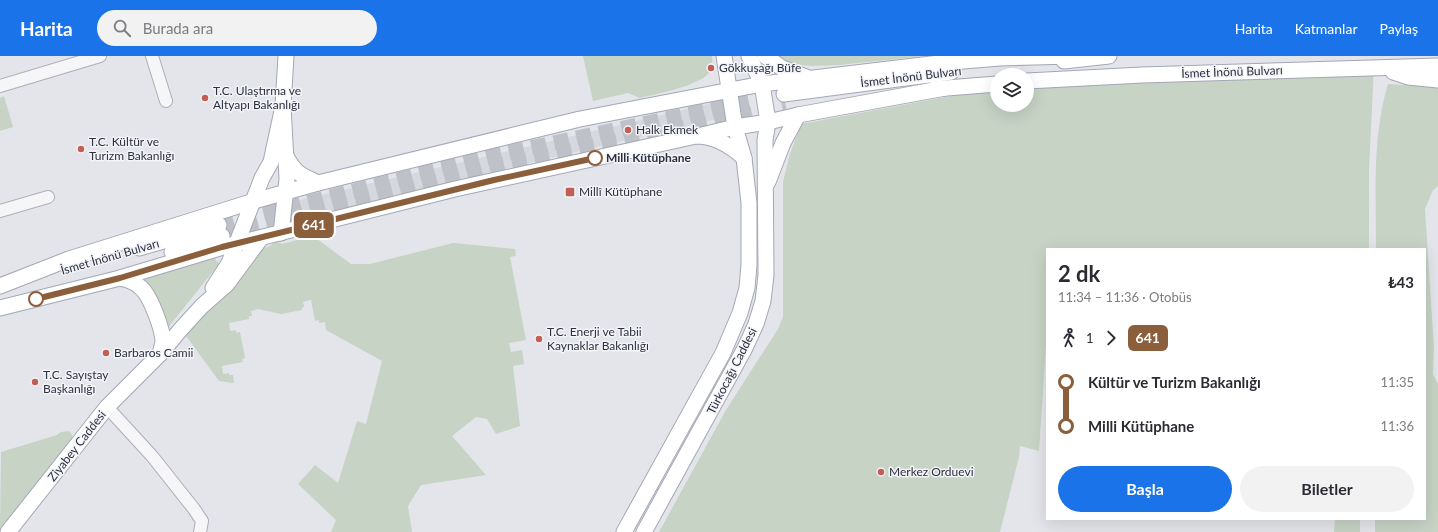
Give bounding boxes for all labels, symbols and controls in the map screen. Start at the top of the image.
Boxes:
search box [97,10,377,46]
text: Harita [20,17,73,40]
icon: search [111,17,133,39]
text: Burada ara [143,19,213,37]
text: Harita [1235,20,1273,37]
text: Katmanlar [1295,20,1357,37]
text: Paylaş [1379,20,1418,37]
place label: Gökkuşağı Büfe [719,60,801,75]
street label: İsmet İnönü Bulvarı [1181,62,1283,81]
marker: Gökkuşağı Büfe [706,63,716,73]
street label: İsmet İnönü Bulvarı [860,63,962,90]
map controls [990,68,1034,112]
button: layers [990,68,1034,112]
place label: T.C. Ulaştırma ve Altyapı Bakanlığı [213,83,301,112]
marker: T.C. Ulaştırma ve Altyapı Bakanlığı [200,93,210,103]
place label: Halk Ekmek [636,122,699,137]
marker: Halk Ekmek [623,125,633,135]
place label: T.C. Kültür ve Turizm Bakanlığı [89,134,174,163]
marker: T.C. Kültür ve Turizm Bakanlığı [76,144,86,154]
marker: Milli Kütüphane [587,150,603,166]
place label: Milli Kütüphane [606,150,692,165]
place label: Millî Kütüphane [579,184,662,199]
marker: Millî Kütüphane [564,186,576,198]
line badge: 641 [291,212,337,238]
text: 641 [302,216,326,233]
street label: İsmet İnönü Bulvarı [59,235,161,278]
text: 2 dk [1058,260,1100,287]
text: ₺43 [1388,273,1414,291]
text: 11:34 – 11:36 · Otobüs [1058,289,1192,305]
unlabelled marker [28,291,44,307]
place label: T.C. Enerji ve Tabii Kaynaklar Bakanlığı [547,324,649,353]
street label: Türkocağı Caddesi [703,325,760,417]
icon: walk [1058,327,1080,349]
icon: forward [1100,327,1122,349]
text: 641 [1136,329,1160,346]
text: 1 [1086,330,1094,346]
marker: T.C. Enerji ve Tabii Kaynaklar Bakanlığı [534,334,544,344]
place label: Barbaros Camii [114,345,194,360]
marker: Barbaros Camii [101,348,111,358]
place label: T.C. Sayıştay Başkanlığı [43,367,109,396]
text: Kültür ve Turizm Bakanlığı [1088,373,1261,391]
text: 11:35 [1381,374,1414,390]
marker: T.C. Sayıştay Başkanlığı [30,377,40,387]
street label: Ziyabey Caddesi [44,407,109,484]
text: Milli Kütüphane [1088,417,1194,435]
text: 11:36 [1381,418,1414,434]
place label: Merkez Orduevi [889,464,974,479]
button: Başla [1058,466,1232,512]
button: Biletler [1240,466,1414,512]
marker: Merkez Orduevi [876,467,886,477]

